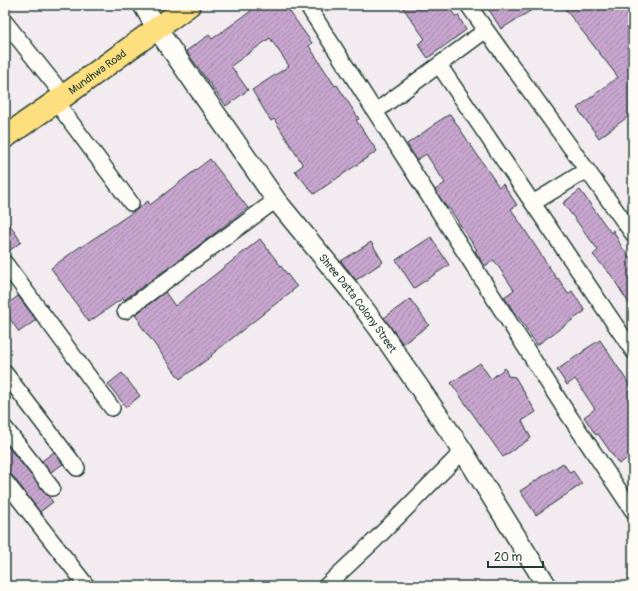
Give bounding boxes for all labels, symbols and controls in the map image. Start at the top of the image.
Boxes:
street label: Mundhwa Road [66,47,129,97]
street label: Shree Datta Colony Street [316,251,400,356]
scale bar [488,543,543,569]
text: 20 m [494,550,523,565]

